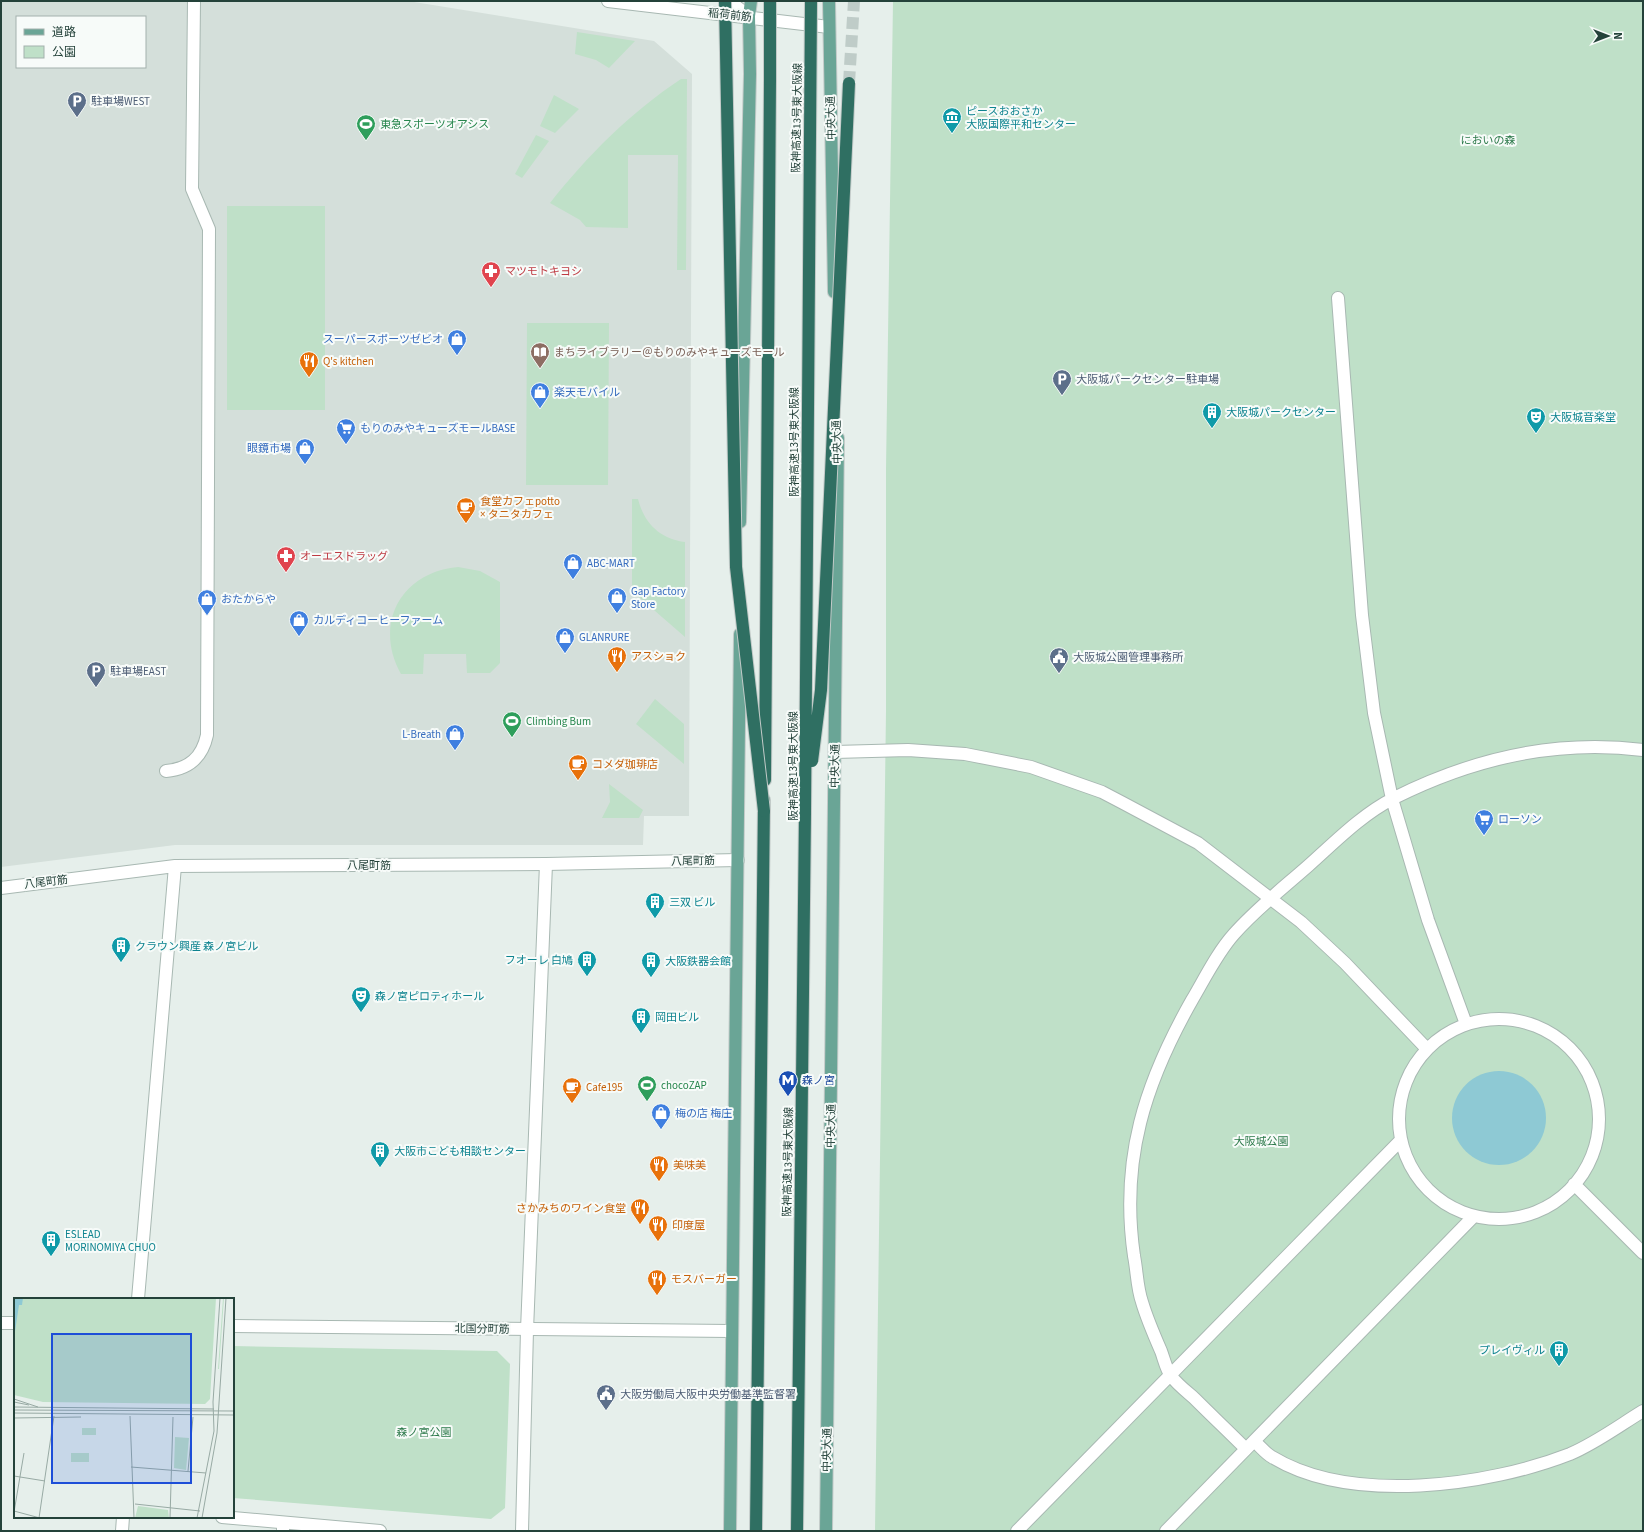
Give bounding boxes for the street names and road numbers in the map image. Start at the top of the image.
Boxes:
street label: 稲荷前筋 [707,5,753,25]
street label: 阪神高速13号東大阪線 [789,63,805,173]
street label: 中央大通 [823,96,839,140]
street label: 阪神高速13号東大阪線 [787,387,802,497]
street label: 中央大通 [829,420,845,464]
street label: 阪神高速13号東大阪線 [786,711,801,821]
street label: 中央大通 [827,744,843,788]
street label: 八尾町筋 [671,853,715,869]
street label: 八尾町筋 [347,858,391,873]
street label: 八尾町筋 [23,872,69,892]
street label: 中央大通 [823,1104,839,1148]
street label: 阪神高速13号東大阪線 [780,1107,796,1217]
street label: 北国分町筋 [454,1321,510,1337]
street label: 中央大通 [819,1428,835,1472]

